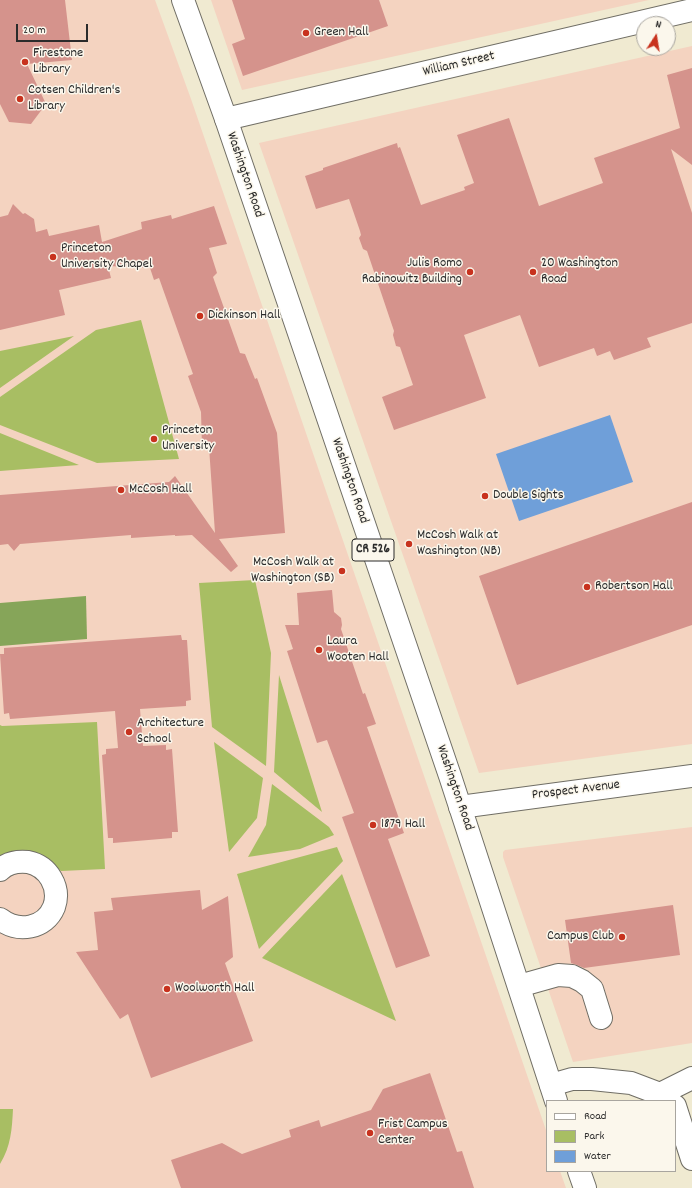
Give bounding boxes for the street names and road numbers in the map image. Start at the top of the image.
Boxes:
street label: William Street [421,49,497,81]
street label: Washington Road [222,130,266,220]
street label: Washington Road [327,436,371,526]
road number: CR 526 [352,539,394,561]
street label: Washington Road [432,743,476,833]
street label: Prospect Avenue [531,777,621,805]

